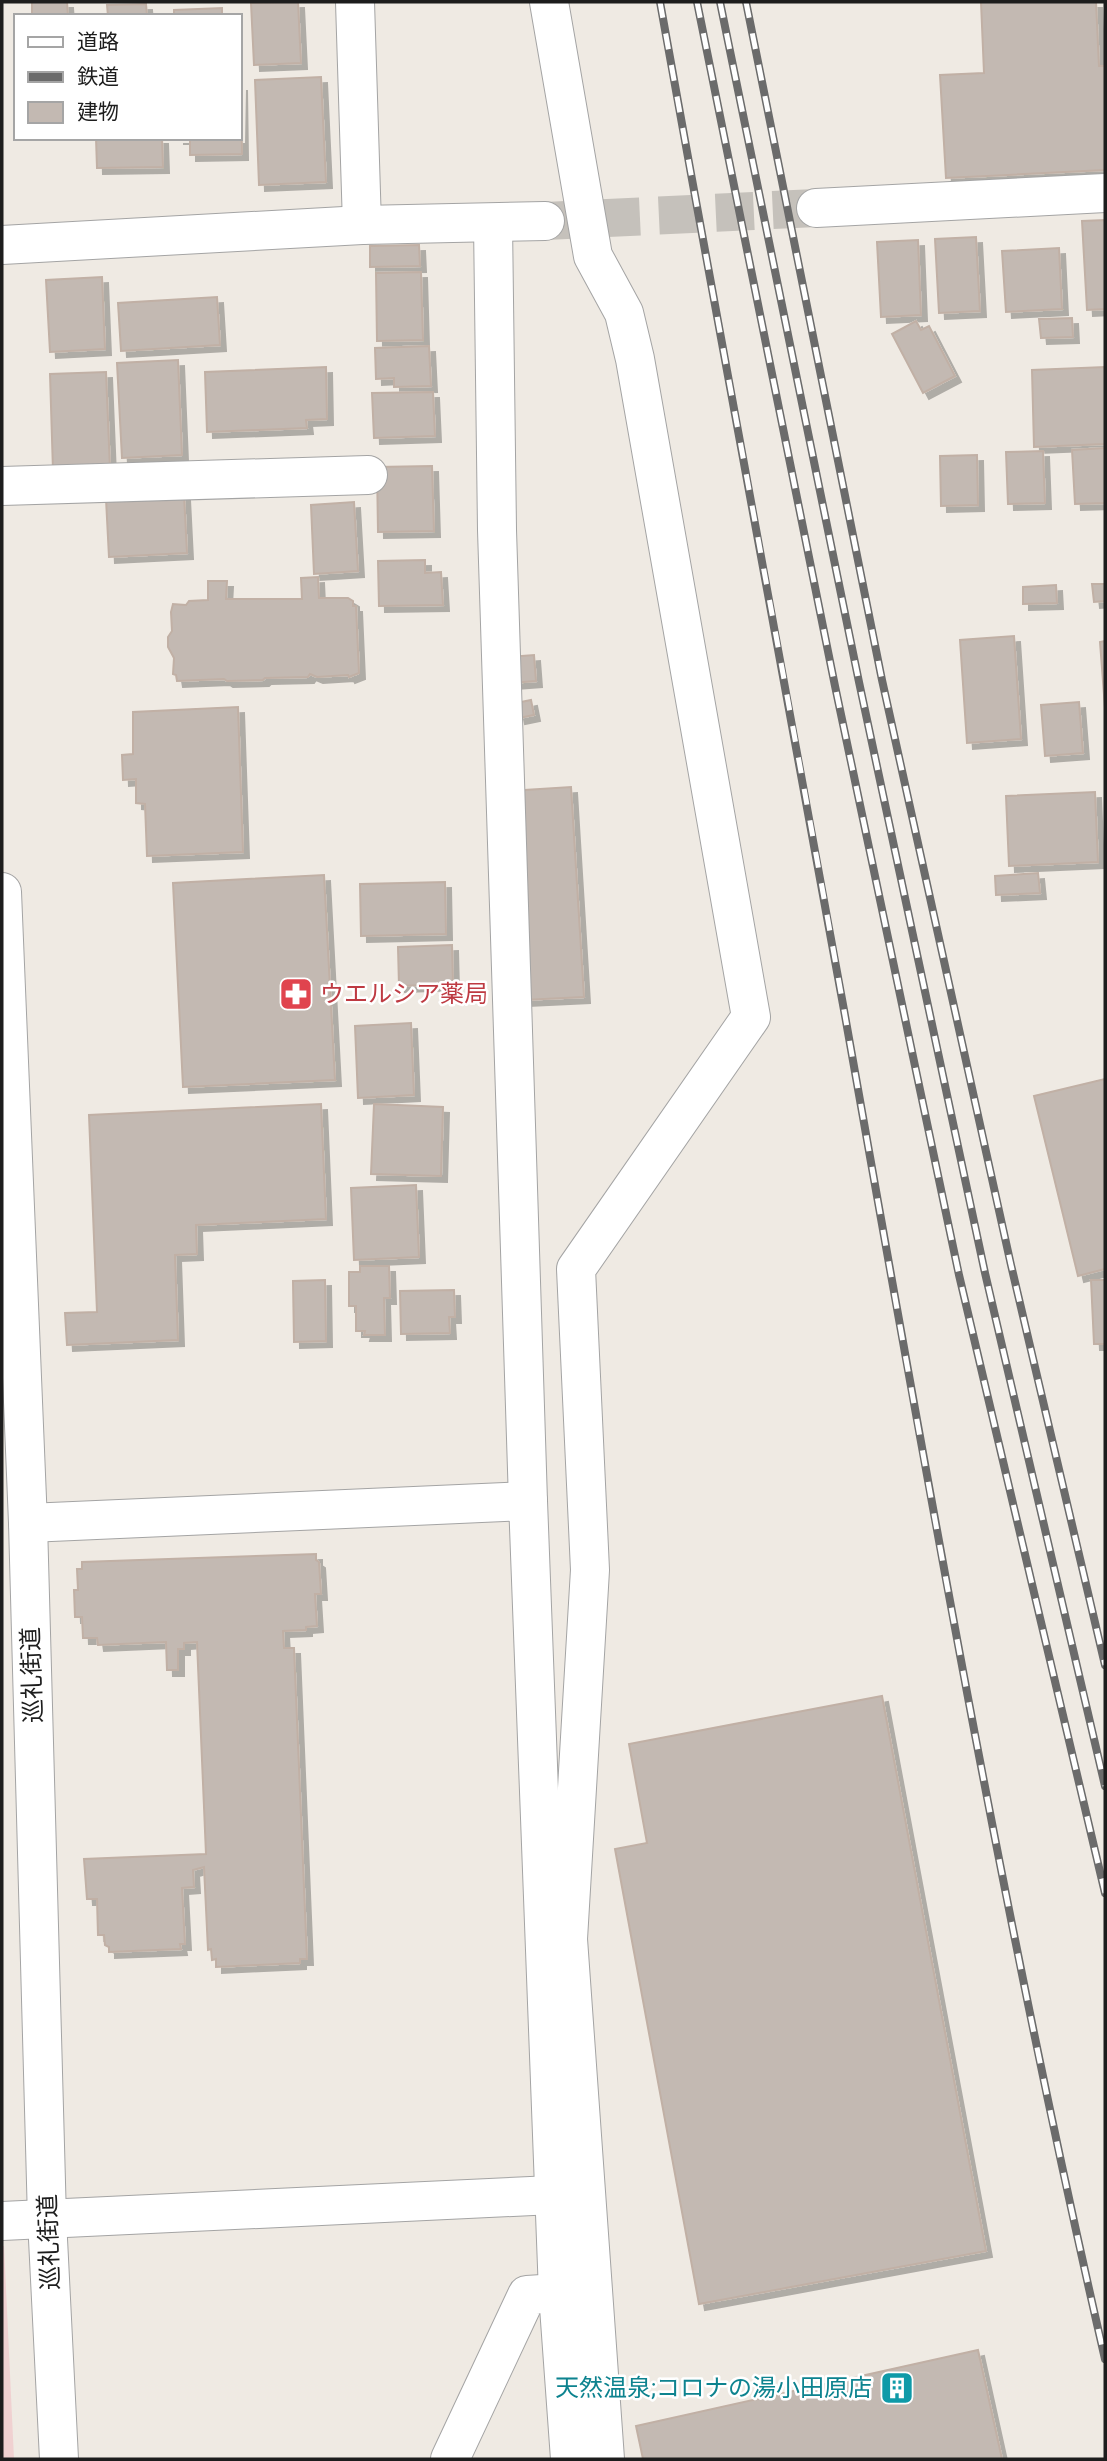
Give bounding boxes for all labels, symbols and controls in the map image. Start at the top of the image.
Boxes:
legend [14,14,242,140]
text: 道路 [77,30,119,54]
text: 鉄道 [77,65,119,89]
text: 建物 [77,100,119,124]
pharmacy icon: ウエルシア薬局 [277,975,315,1013]
place label: ウエルシア薬局 [320,980,488,1008]
street label: 巡礼街道 [16,1627,48,1723]
street label: 巡礼街道 [33,2194,65,2290]
building icon: 天然温泉;コロナの湯小田原店 [878,2369,916,2407]
place label: 天然温泉;コロナの湯小田原店 [555,2374,872,2402]

